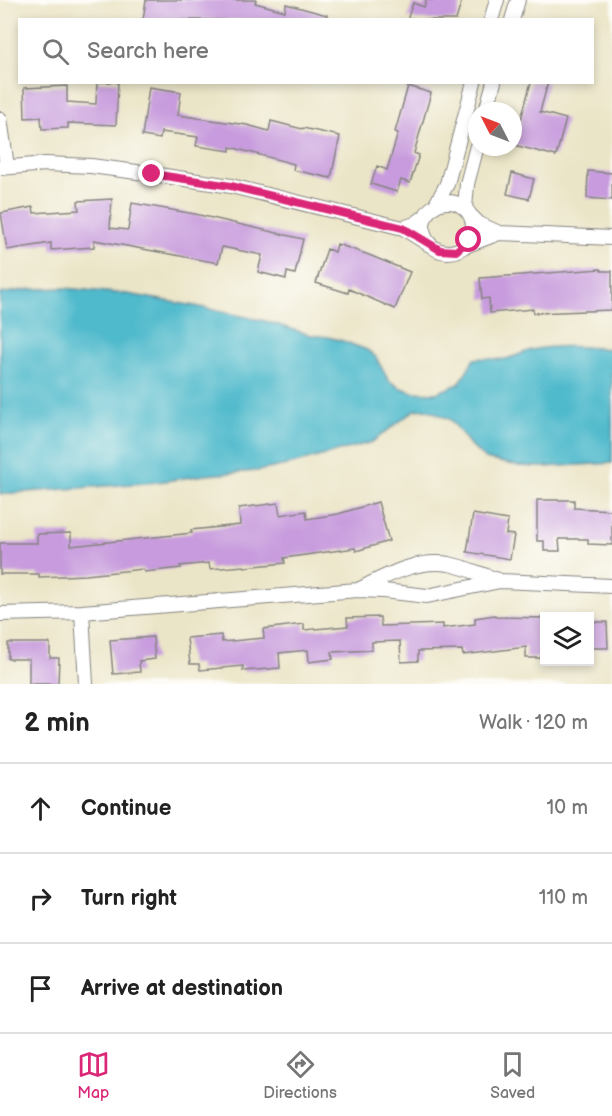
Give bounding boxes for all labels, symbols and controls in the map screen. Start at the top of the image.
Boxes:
search box [18,18,594,84]
icon: search [39,35,72,68]
text: Search here [87,38,209,65]
north arrow [468,102,522,156]
route end [138,160,164,186]
route start [455,226,481,252]
map controls [540,612,594,666]
button: layers [540,612,594,666]
text: 2 min [24,708,90,739]
text: Walk · 120 m [479,711,588,735]
icon: ahead [24,792,57,825]
text: Continue [81,795,171,822]
text: 10 m [547,796,588,820]
icon: right [24,882,57,915]
text: Turn right [81,885,177,912]
text: 110 m [539,886,588,910]
icon: arrive [24,972,57,1005]
text: Arrive at destination [81,975,283,1002]
tab: Map [77,1048,110,1103]
tab: Directions [263,1048,337,1103]
tab: Saved [490,1048,535,1103]

